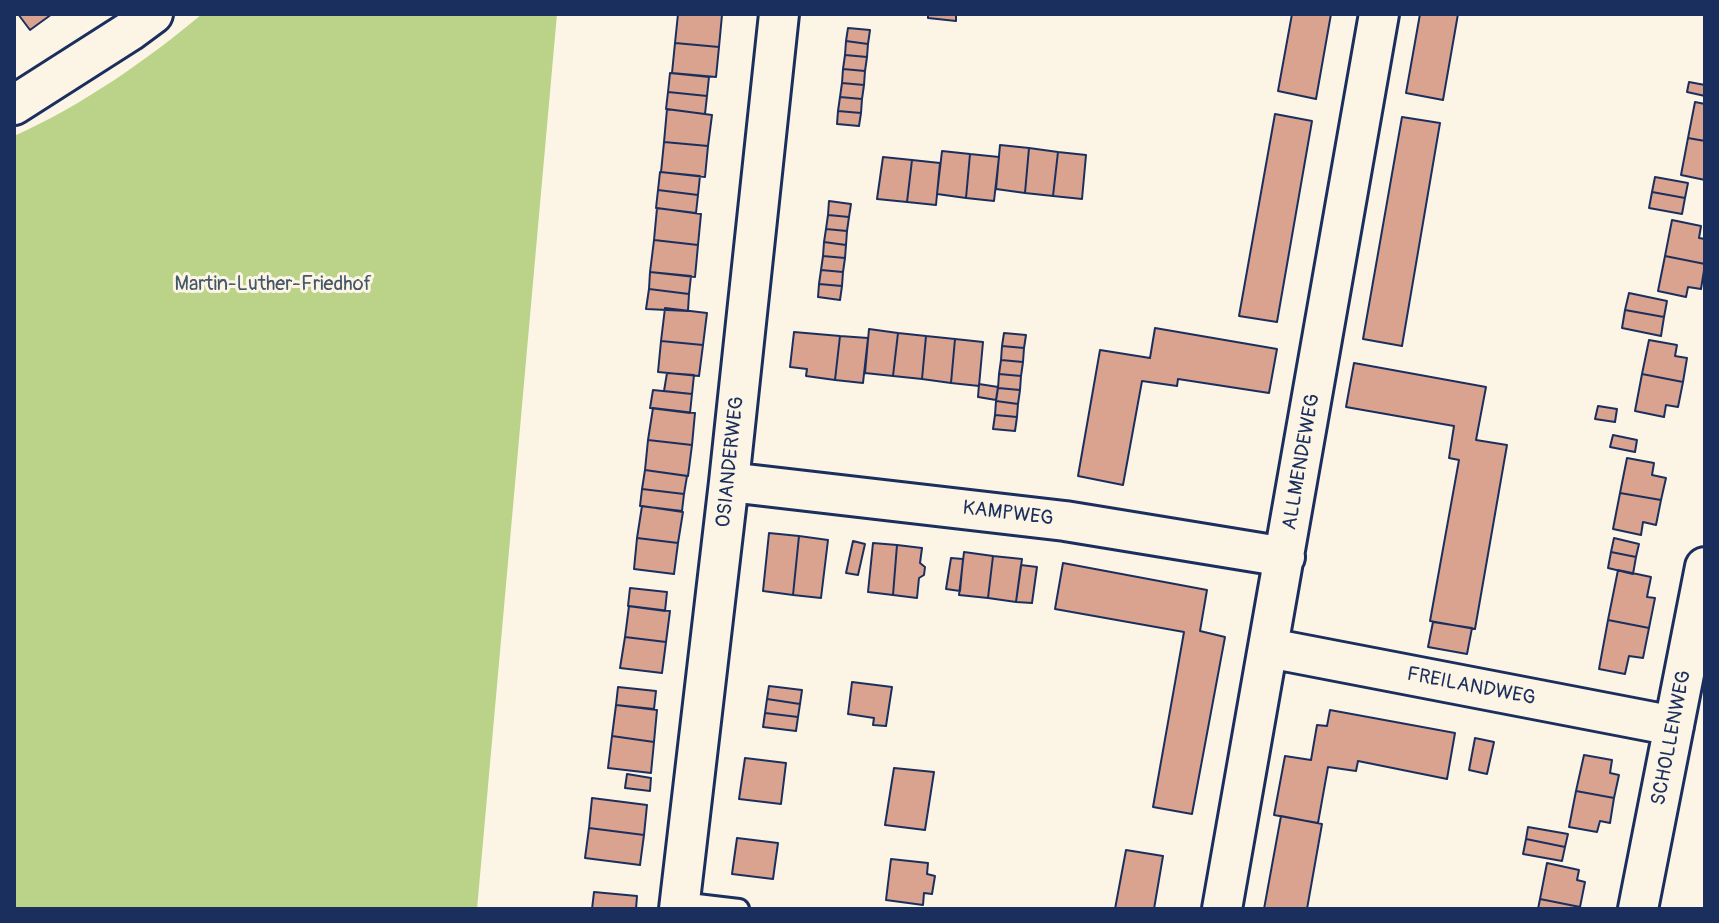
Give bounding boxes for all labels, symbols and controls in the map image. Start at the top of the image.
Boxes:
park label: Martin-Luther-Friedhof [174,273,372,297]
street label: ALLMENDEWEG [1278,392,1326,532]
street label: OSIANDERWEG [712,395,750,529]
street label: KAMPWEG [961,497,1055,531]
street label: FREILANDWEG [1405,663,1537,711]
street label: SCHOLLENWEG [1647,668,1697,808]

